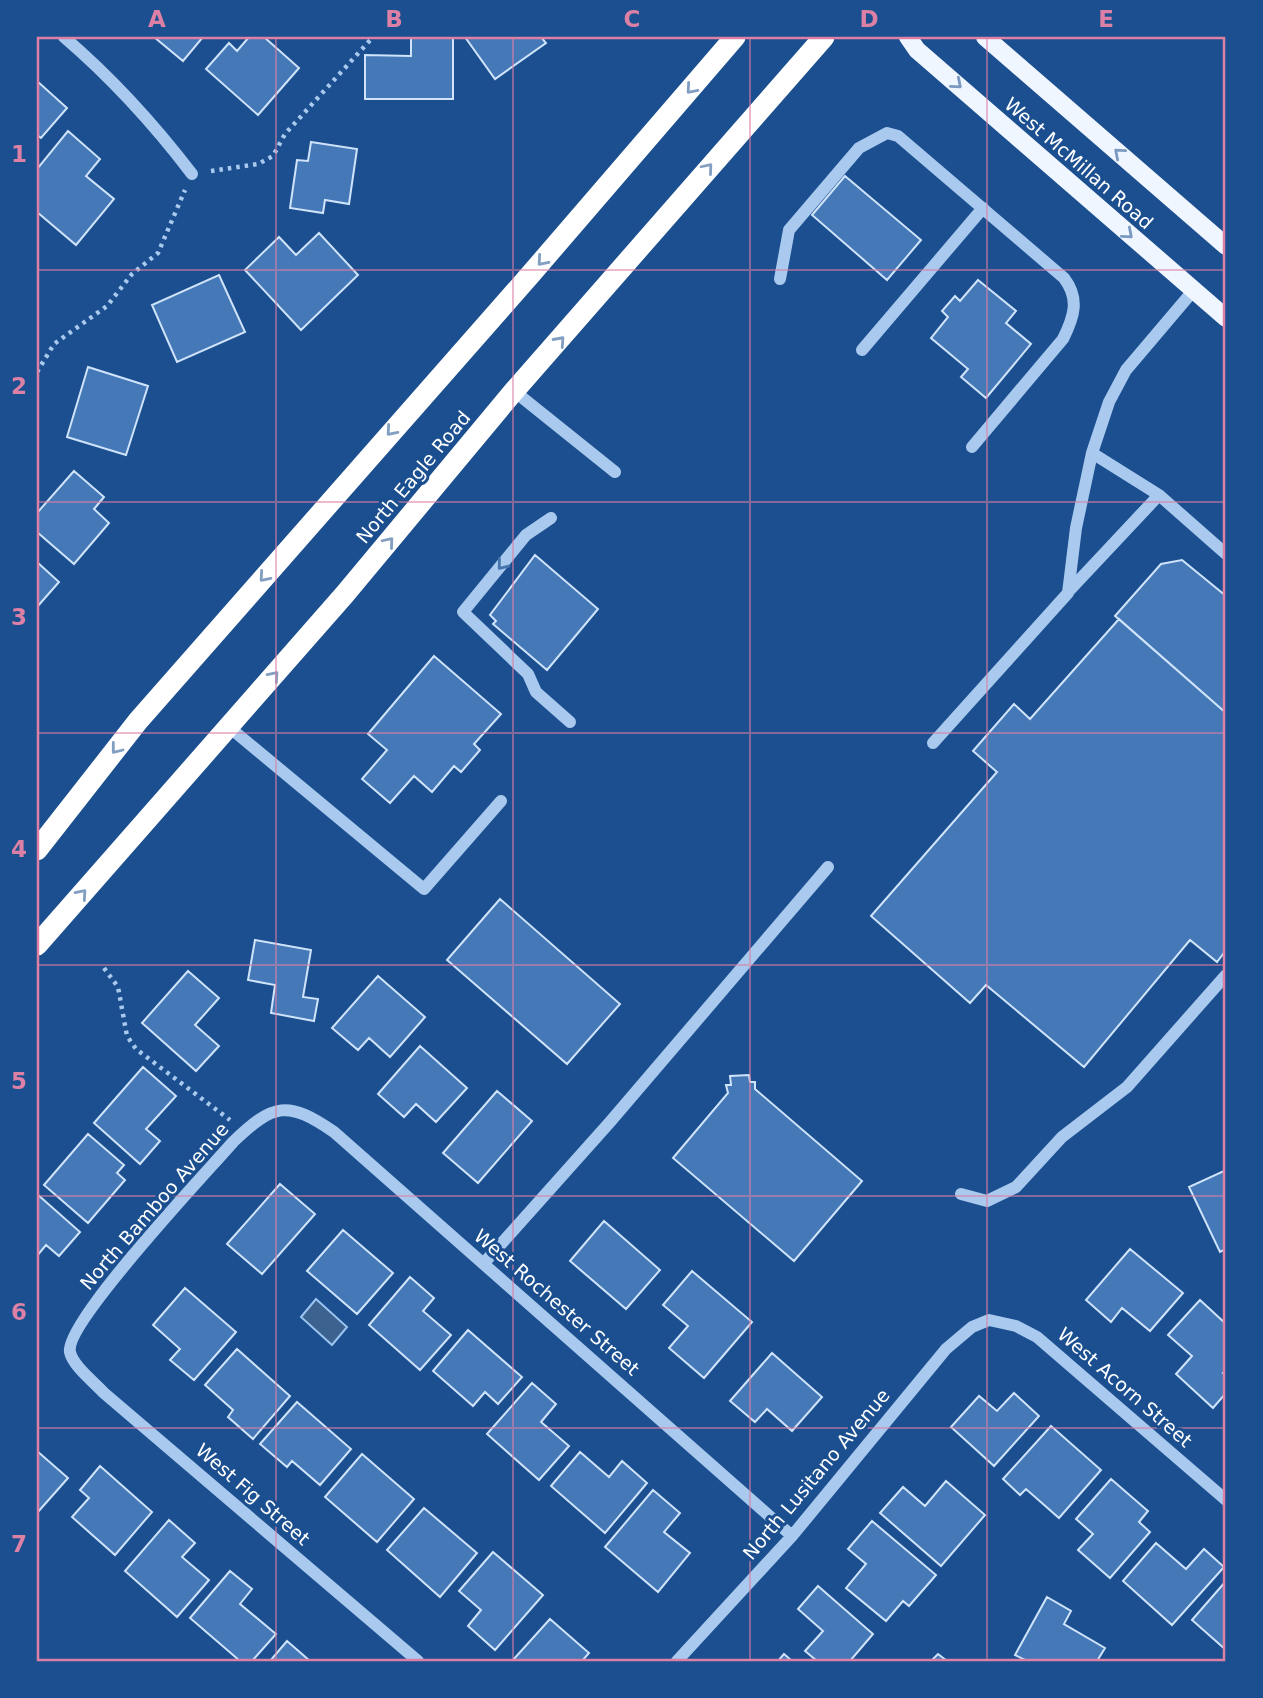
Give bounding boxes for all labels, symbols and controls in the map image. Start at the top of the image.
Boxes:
text: A [148,6,166,32]
text: B [385,6,403,32]
text: C [624,6,640,32]
text: D [859,6,879,32]
text: E [1098,6,1114,32]
one-way arrow [948,76,961,88]
one-way arrow [687,81,699,94]
street label: West McMillan Road [1000,93,1158,233]
text: 1 [11,141,27,167]
one-way arrow [1114,149,1127,161]
one-way arrow [700,163,712,176]
one-way arrow [1120,226,1133,238]
one-way arrow [538,253,550,266]
one-way arrow [552,336,564,349]
text: 2 [11,373,27,399]
street label: North Eagle Road [351,407,475,547]
one-way arrow [387,423,399,436]
one-way arrow [381,537,393,550]
one-way arrow [497,557,510,569]
one-way arrow [260,569,272,582]
text: 3 [11,604,27,630]
one-way arrow [266,671,278,684]
one-way arrow [111,742,124,754]
text: 4 [11,836,27,862]
one-way arrow [74,889,86,902]
text: 5 [11,1068,27,1094]
street label: North Bamboo Avenue [75,1118,233,1294]
street label: West Rochester Street [470,1224,644,1380]
text: 6 [11,1299,27,1325]
street label: West Acorn Street [1053,1323,1197,1451]
street label: North Lusitano Avenue [738,1384,894,1564]
street label: West Fig Street [192,1439,314,1549]
text: 7 [11,1531,27,1557]

